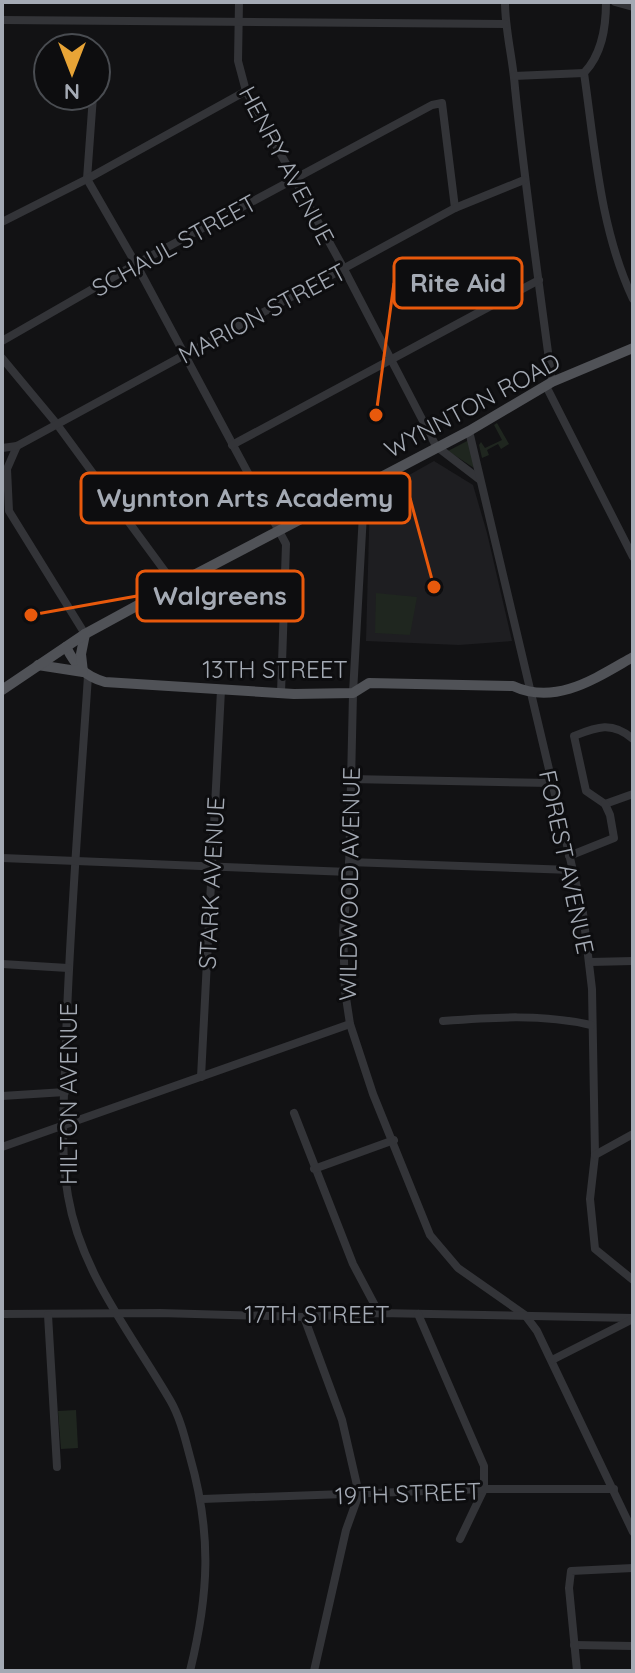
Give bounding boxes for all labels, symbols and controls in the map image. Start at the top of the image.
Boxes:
north arrow [32,32,112,112]
text: N [64,78,80,106]
street label: HENRY AVENUE [233,81,341,249]
street label: SCHAUL STREET [86,187,262,303]
street label: MARION STREET [173,256,351,370]
callout: Rite Aid [394,258,522,308]
text: Rite Aid [410,266,506,299]
street label: WYNNTON ROAD [379,346,565,464]
callout: Wynnton Arts Academy [81,473,410,523]
text: Wynnton Arts Academy [97,481,393,514]
callout: Walgreens [137,571,303,621]
text: Walgreens [153,579,287,612]
street label: 13TH STREET [202,654,348,684]
street label: WILDWOOD AVENUE [332,767,366,1001]
street label: FOREST AVENUE [533,767,601,957]
street label: STARK AVENUE [192,796,230,970]
street label: HILTON AVENUE [53,1003,83,1185]
street label: 17TH STREET [244,1299,390,1329]
street label: 19TH STREET [334,1475,482,1511]

